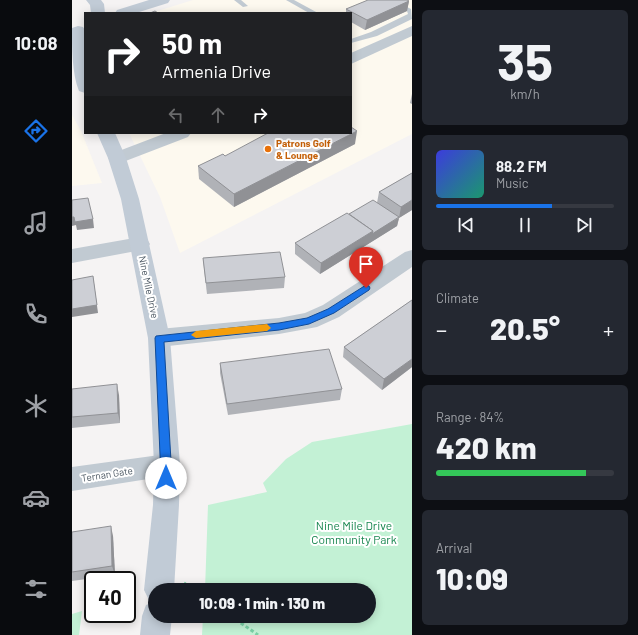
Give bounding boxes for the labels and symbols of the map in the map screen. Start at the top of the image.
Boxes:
place label: Patrons Golf & Lounge [276,137,331,161]
marker: Patrons Golf & Lounge [263,144,273,154]
pin [349,247,383,288]
street label: Nine Mile Drive [137,255,161,319]
position arrow [145,457,187,499]
street label: Ternan Gate [80,464,134,484]
park label: Nine Mile Drive Community Park [311,518,397,546]
speed limit sign: 40 [84,571,136,623]

